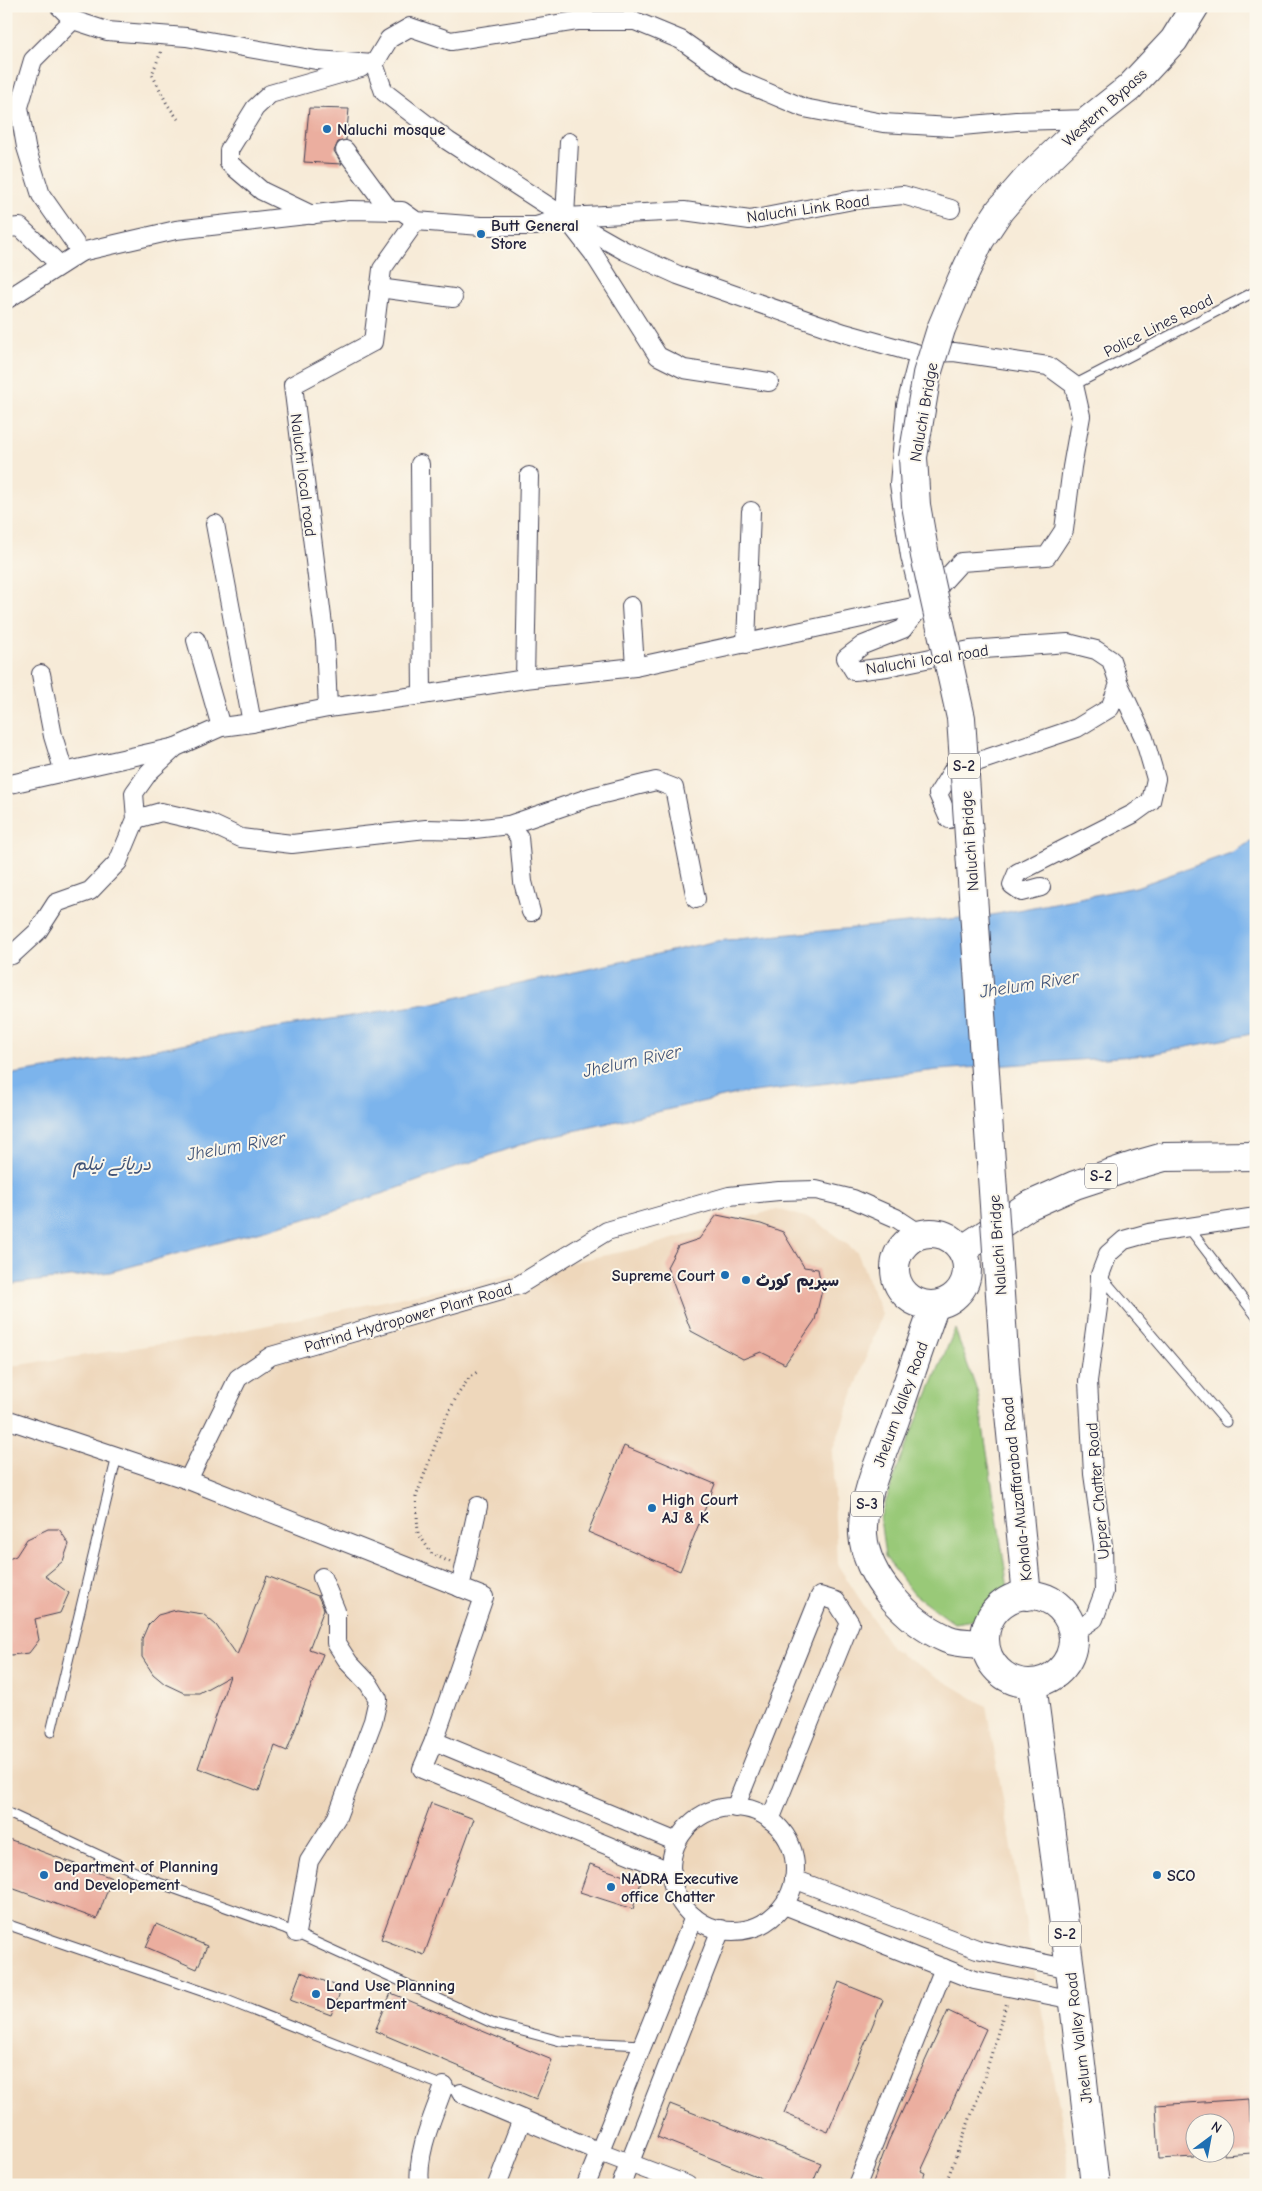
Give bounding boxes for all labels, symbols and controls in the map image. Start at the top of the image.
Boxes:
street label: Western Bypass [1059,65,1151,150]
place label: Naluchi mosque [337,121,445,139]
marker: Naluchi mosque [321,123,333,135]
street label: Naluchi Link Road [746,191,871,227]
place label: Butt General Store [491,217,579,253]
marker: Butt General Store [475,228,487,240]
street label: Police Lines Road [1101,291,1216,361]
street label: Naluchi Bridge [906,361,942,463]
street label: Naluchi local road [287,413,319,538]
street label: Naluchi local road [865,641,990,679]
road number: S-2 [948,754,980,778]
street label: Naluchi Bridge [958,790,982,892]
water label: Jhelum River [977,966,1081,1003]
water label: Jhelum River [580,1041,684,1082]
water label: Jhelum River [184,1127,288,1166]
water label: دریائے نیلم [73,1154,152,1178]
road number: S-2 [1085,1164,1117,1188]
street label: Naluchi Bridge [986,1194,1010,1296]
place label: Supreme Court [612,1267,716,1285]
marker: Supreme Court [719,1269,731,1281]
place label: سپریم کورٹ [756,1272,839,1293]
marker: سپریم کورٹ [740,1274,752,1286]
street label: Patrind Hydropower Plant Road [302,1280,514,1356]
street label: Jhelum Valley Road [870,1339,932,1470]
street label: Kohala-Muzaffarabad Road [998,1396,1036,1582]
street label: Upper Chatter Road [1083,1422,1113,1560]
place label: High Court AJ & K [662,1491,739,1527]
road number: S-3 [851,1492,883,1516]
marker: High Court AJ & K [646,1502,658,1514]
place label: Department of Planning and Developement [54,1858,219,1894]
place label: SCO [1167,1867,1196,1885]
marker: Department of Planning and Developement [38,1869,50,1881]
marker: SCO [1151,1869,1163,1881]
place label: NADRA Executive office Chatter [621,1870,738,1906]
marker: NADRA Executive office Chatter [605,1881,617,1893]
road number: S-2 [1049,1922,1081,1946]
street label: Jhelum Valley Road [1062,1971,1096,2105]
place label: Land Use Planning Department [326,1977,456,2013]
marker: Land Use Planning Department [310,1988,322,2000]
north arrow [1184,2114,1234,2164]
text: N [1208,2118,1225,2137]

